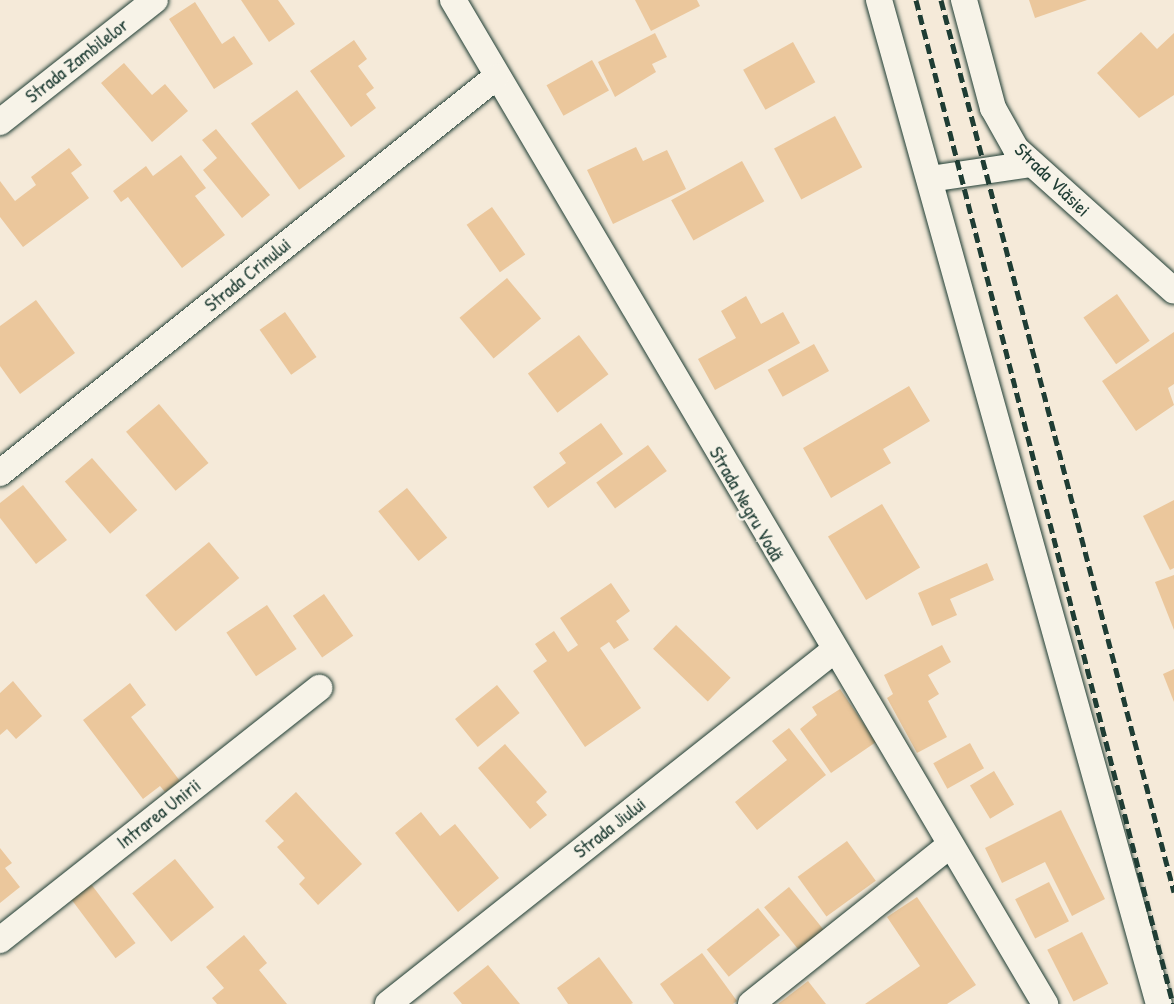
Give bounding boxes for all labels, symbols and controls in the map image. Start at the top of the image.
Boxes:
street label: Strada Zambilelor [21,14,133,108]
street label: Strada Vlăsiei [1010,139,1094,221]
street label: Strada Crinului [200,233,296,317]
street label: Strada Negru Vodă [704,443,788,565]
street label: Intrarea Unirii [113,774,205,854]
street label: Strada Jiului [569,793,651,863]

